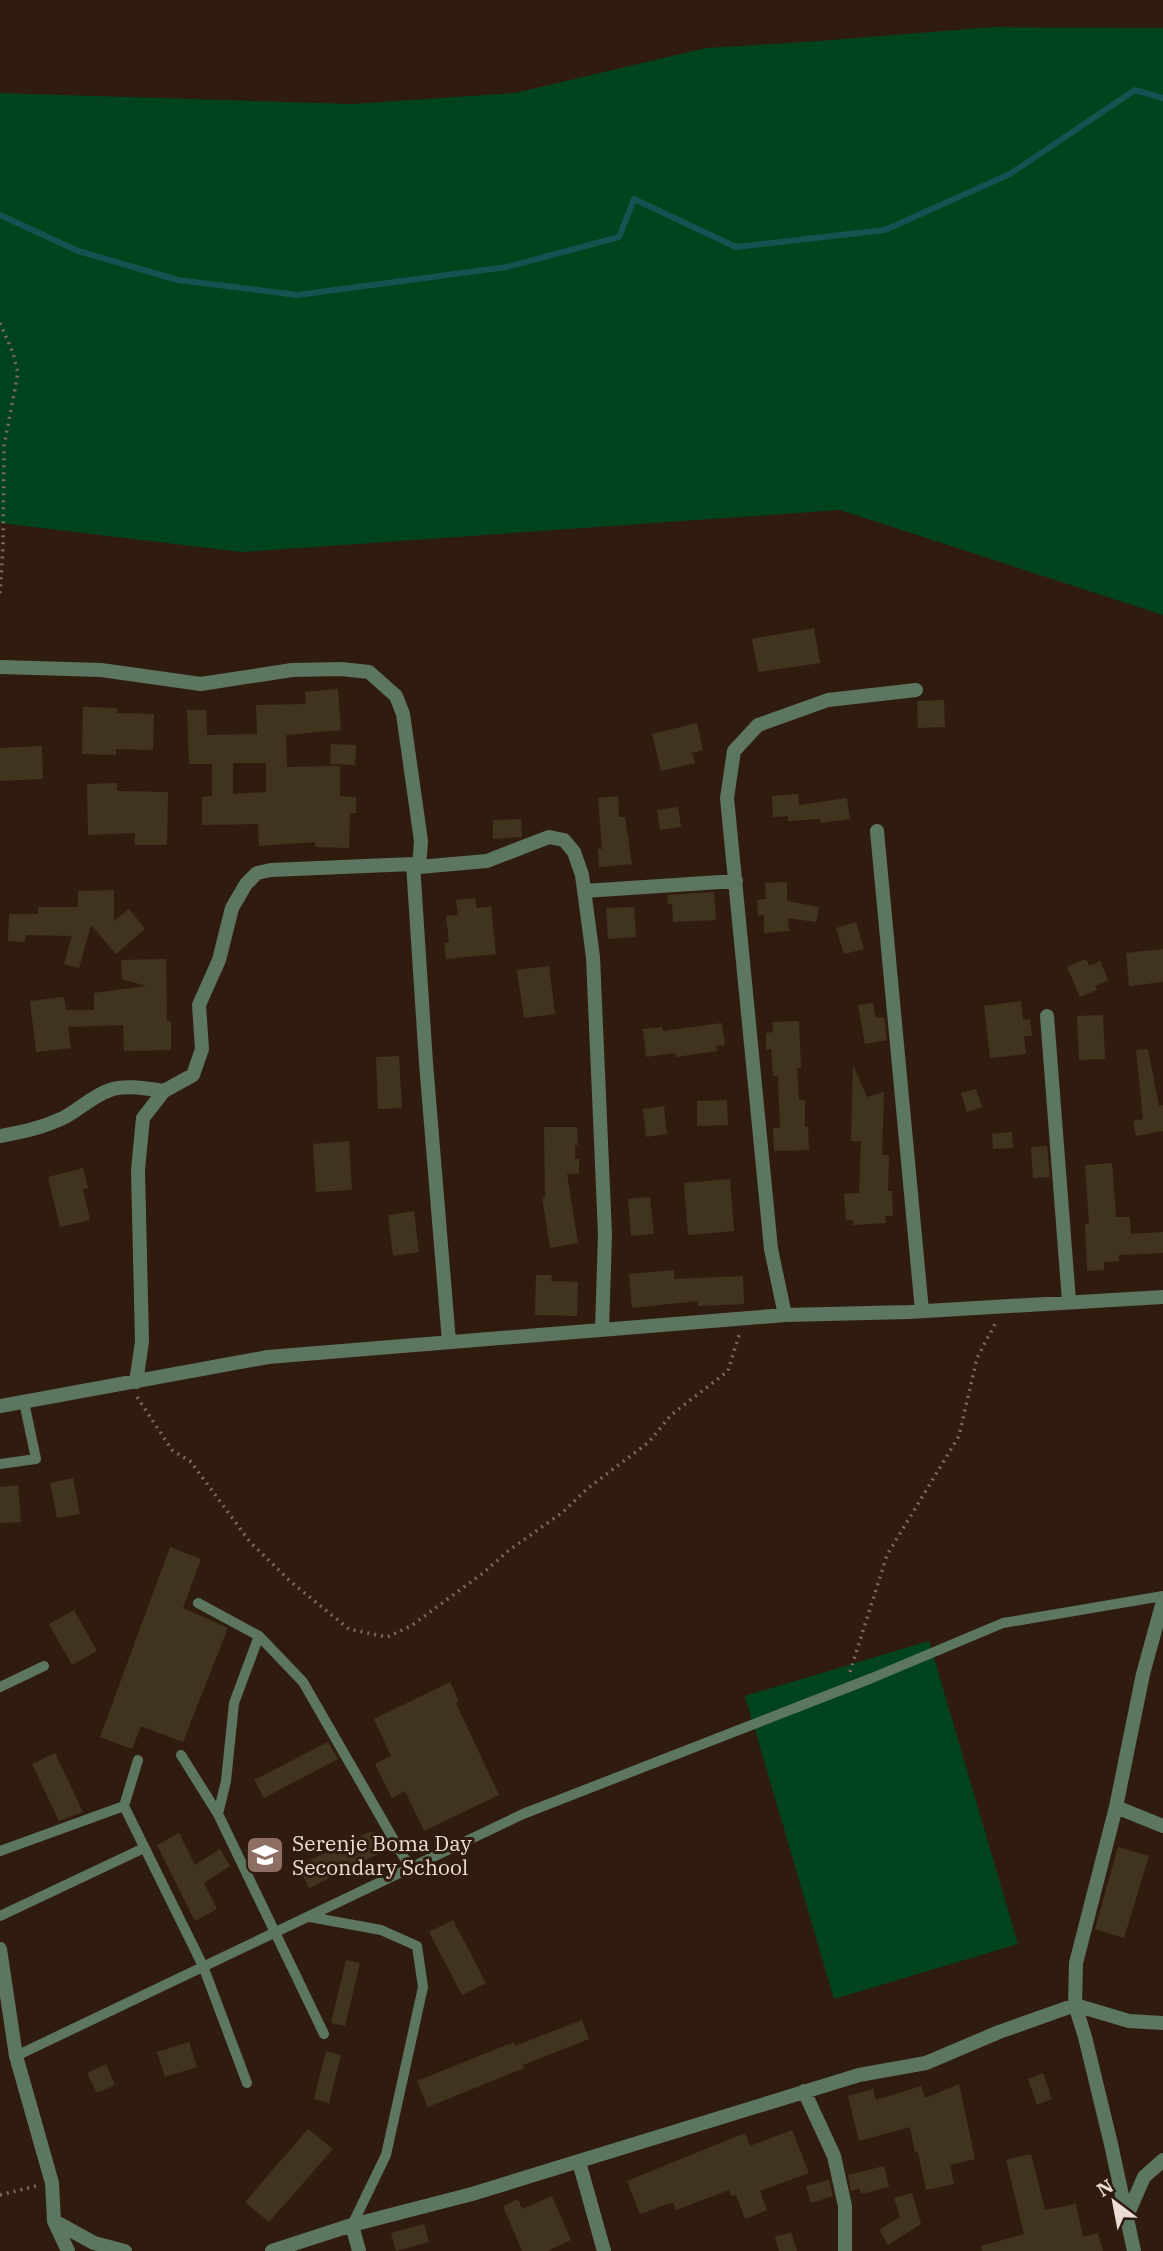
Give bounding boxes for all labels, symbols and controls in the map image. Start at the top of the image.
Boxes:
place label: Serenje Boma Day Secondary School [292,1829,472,1881]
school or university icon: Serenje Boma Day Secondary School [244,1834,286,1876]
north arrow [1079,2167,1149,2237]
text: N [1092,2173,1118,2202]

